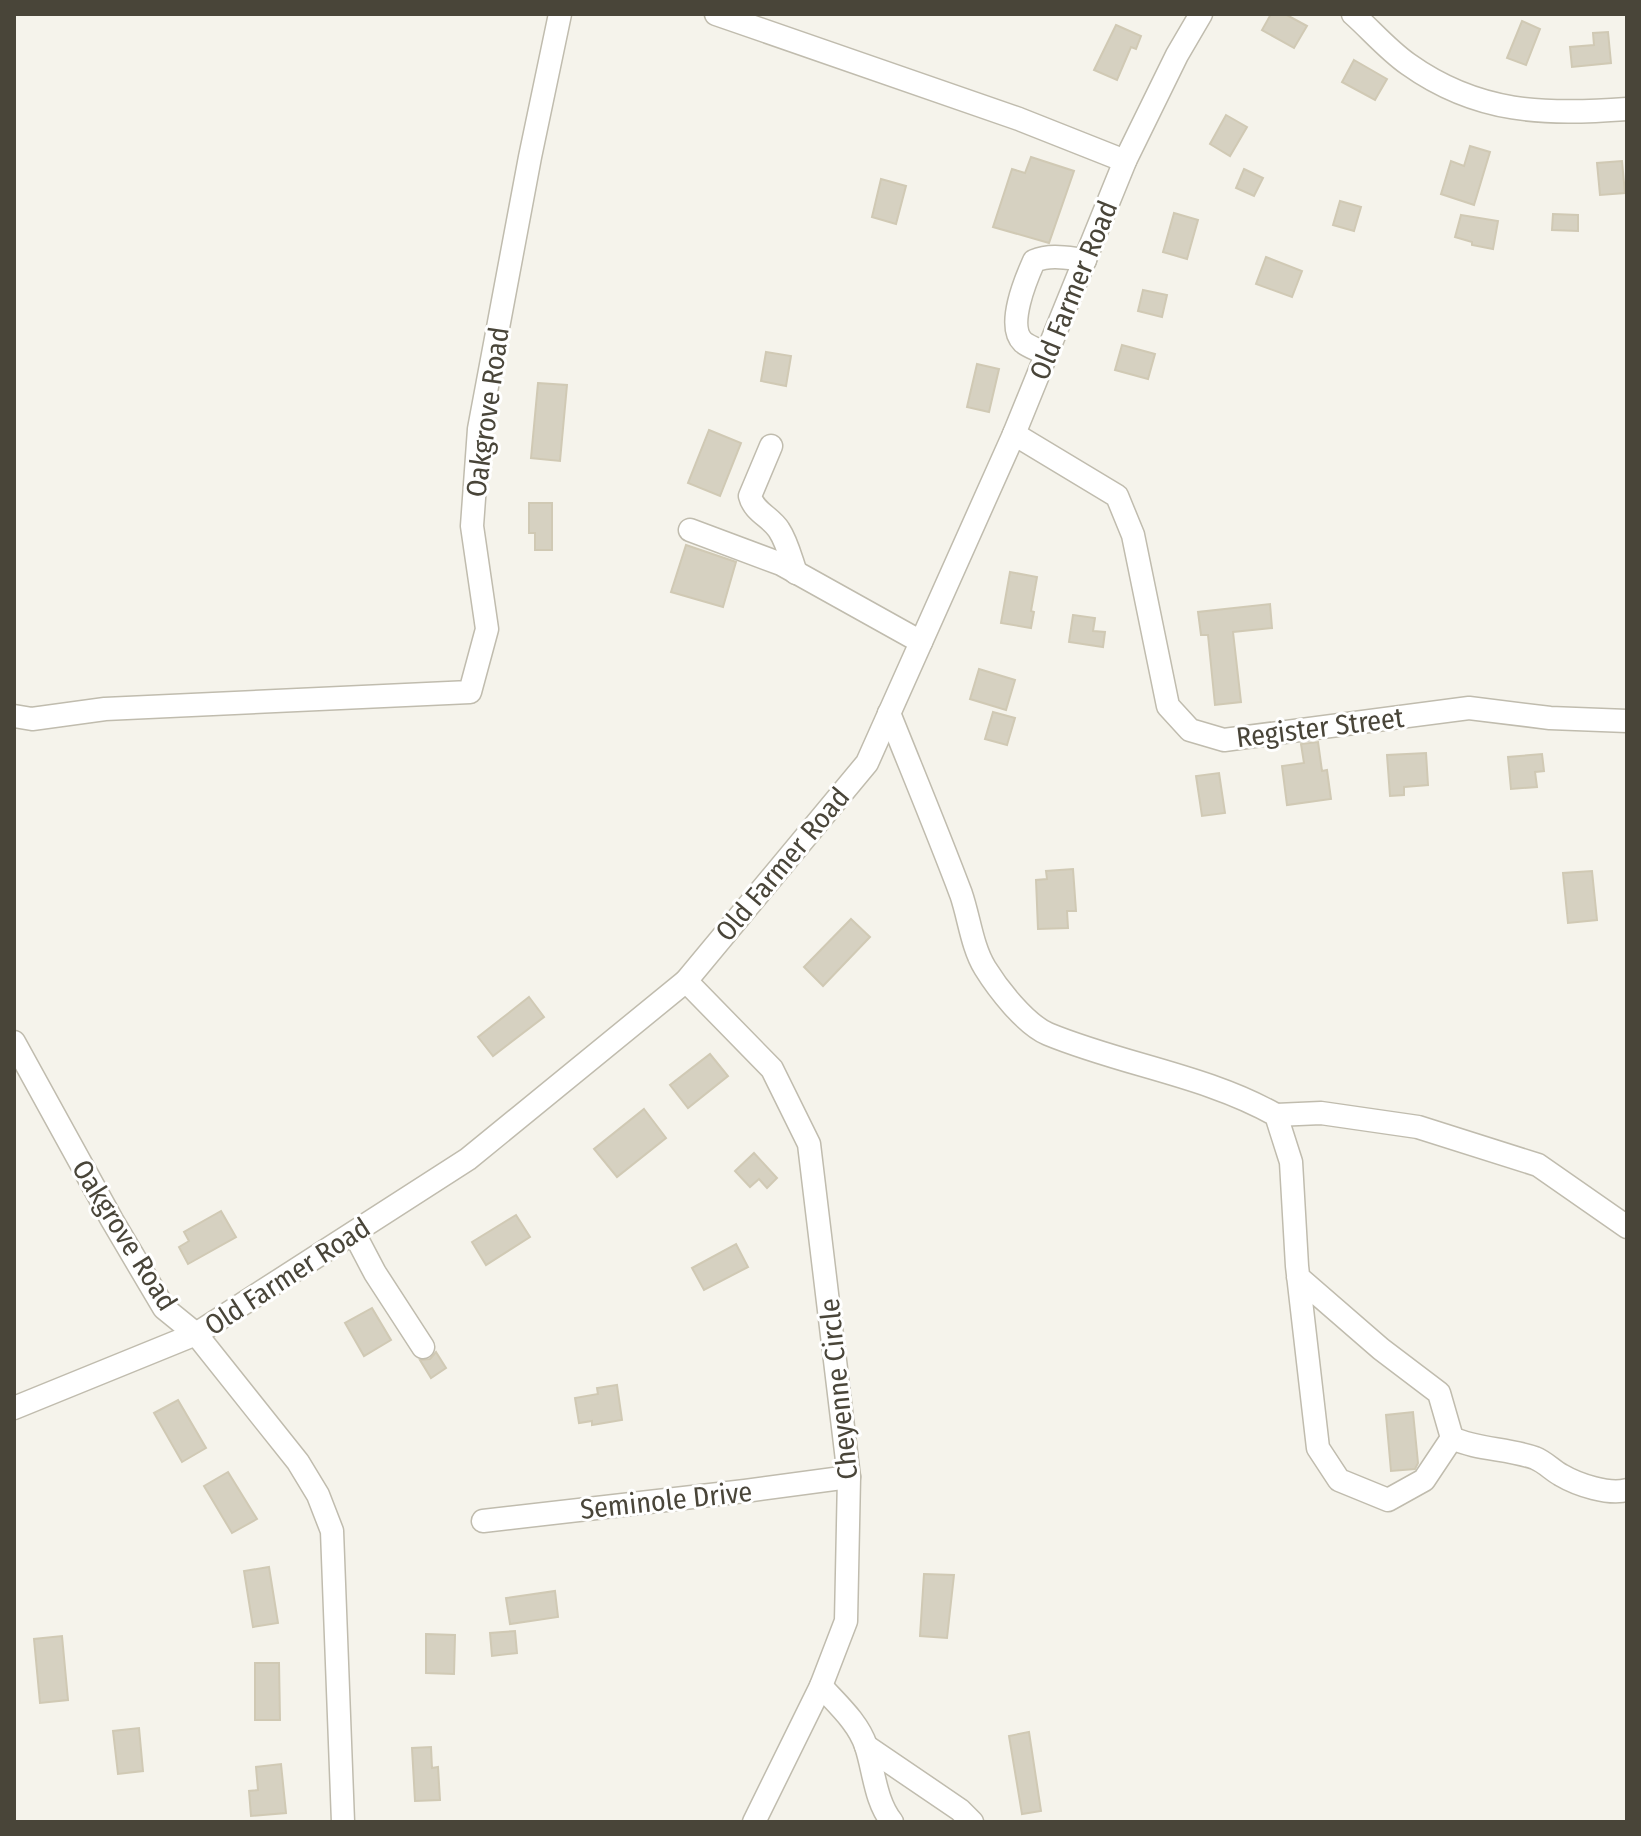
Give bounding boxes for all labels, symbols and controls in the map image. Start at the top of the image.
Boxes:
street label: Old Farmer Road [1023,196,1124,385]
street label: Oakgrove Road [459,325,516,499]
street label: Register Street [1234,701,1407,754]
street label: Old Farmer Road [709,781,856,948]
street label: Oakgrove Road [65,1154,184,1317]
street label: Old Farmer Road [199,1211,376,1342]
street label: Cheyenne Circle [813,1297,864,1481]
street label: Seminole Drive [578,1475,754,1526]

